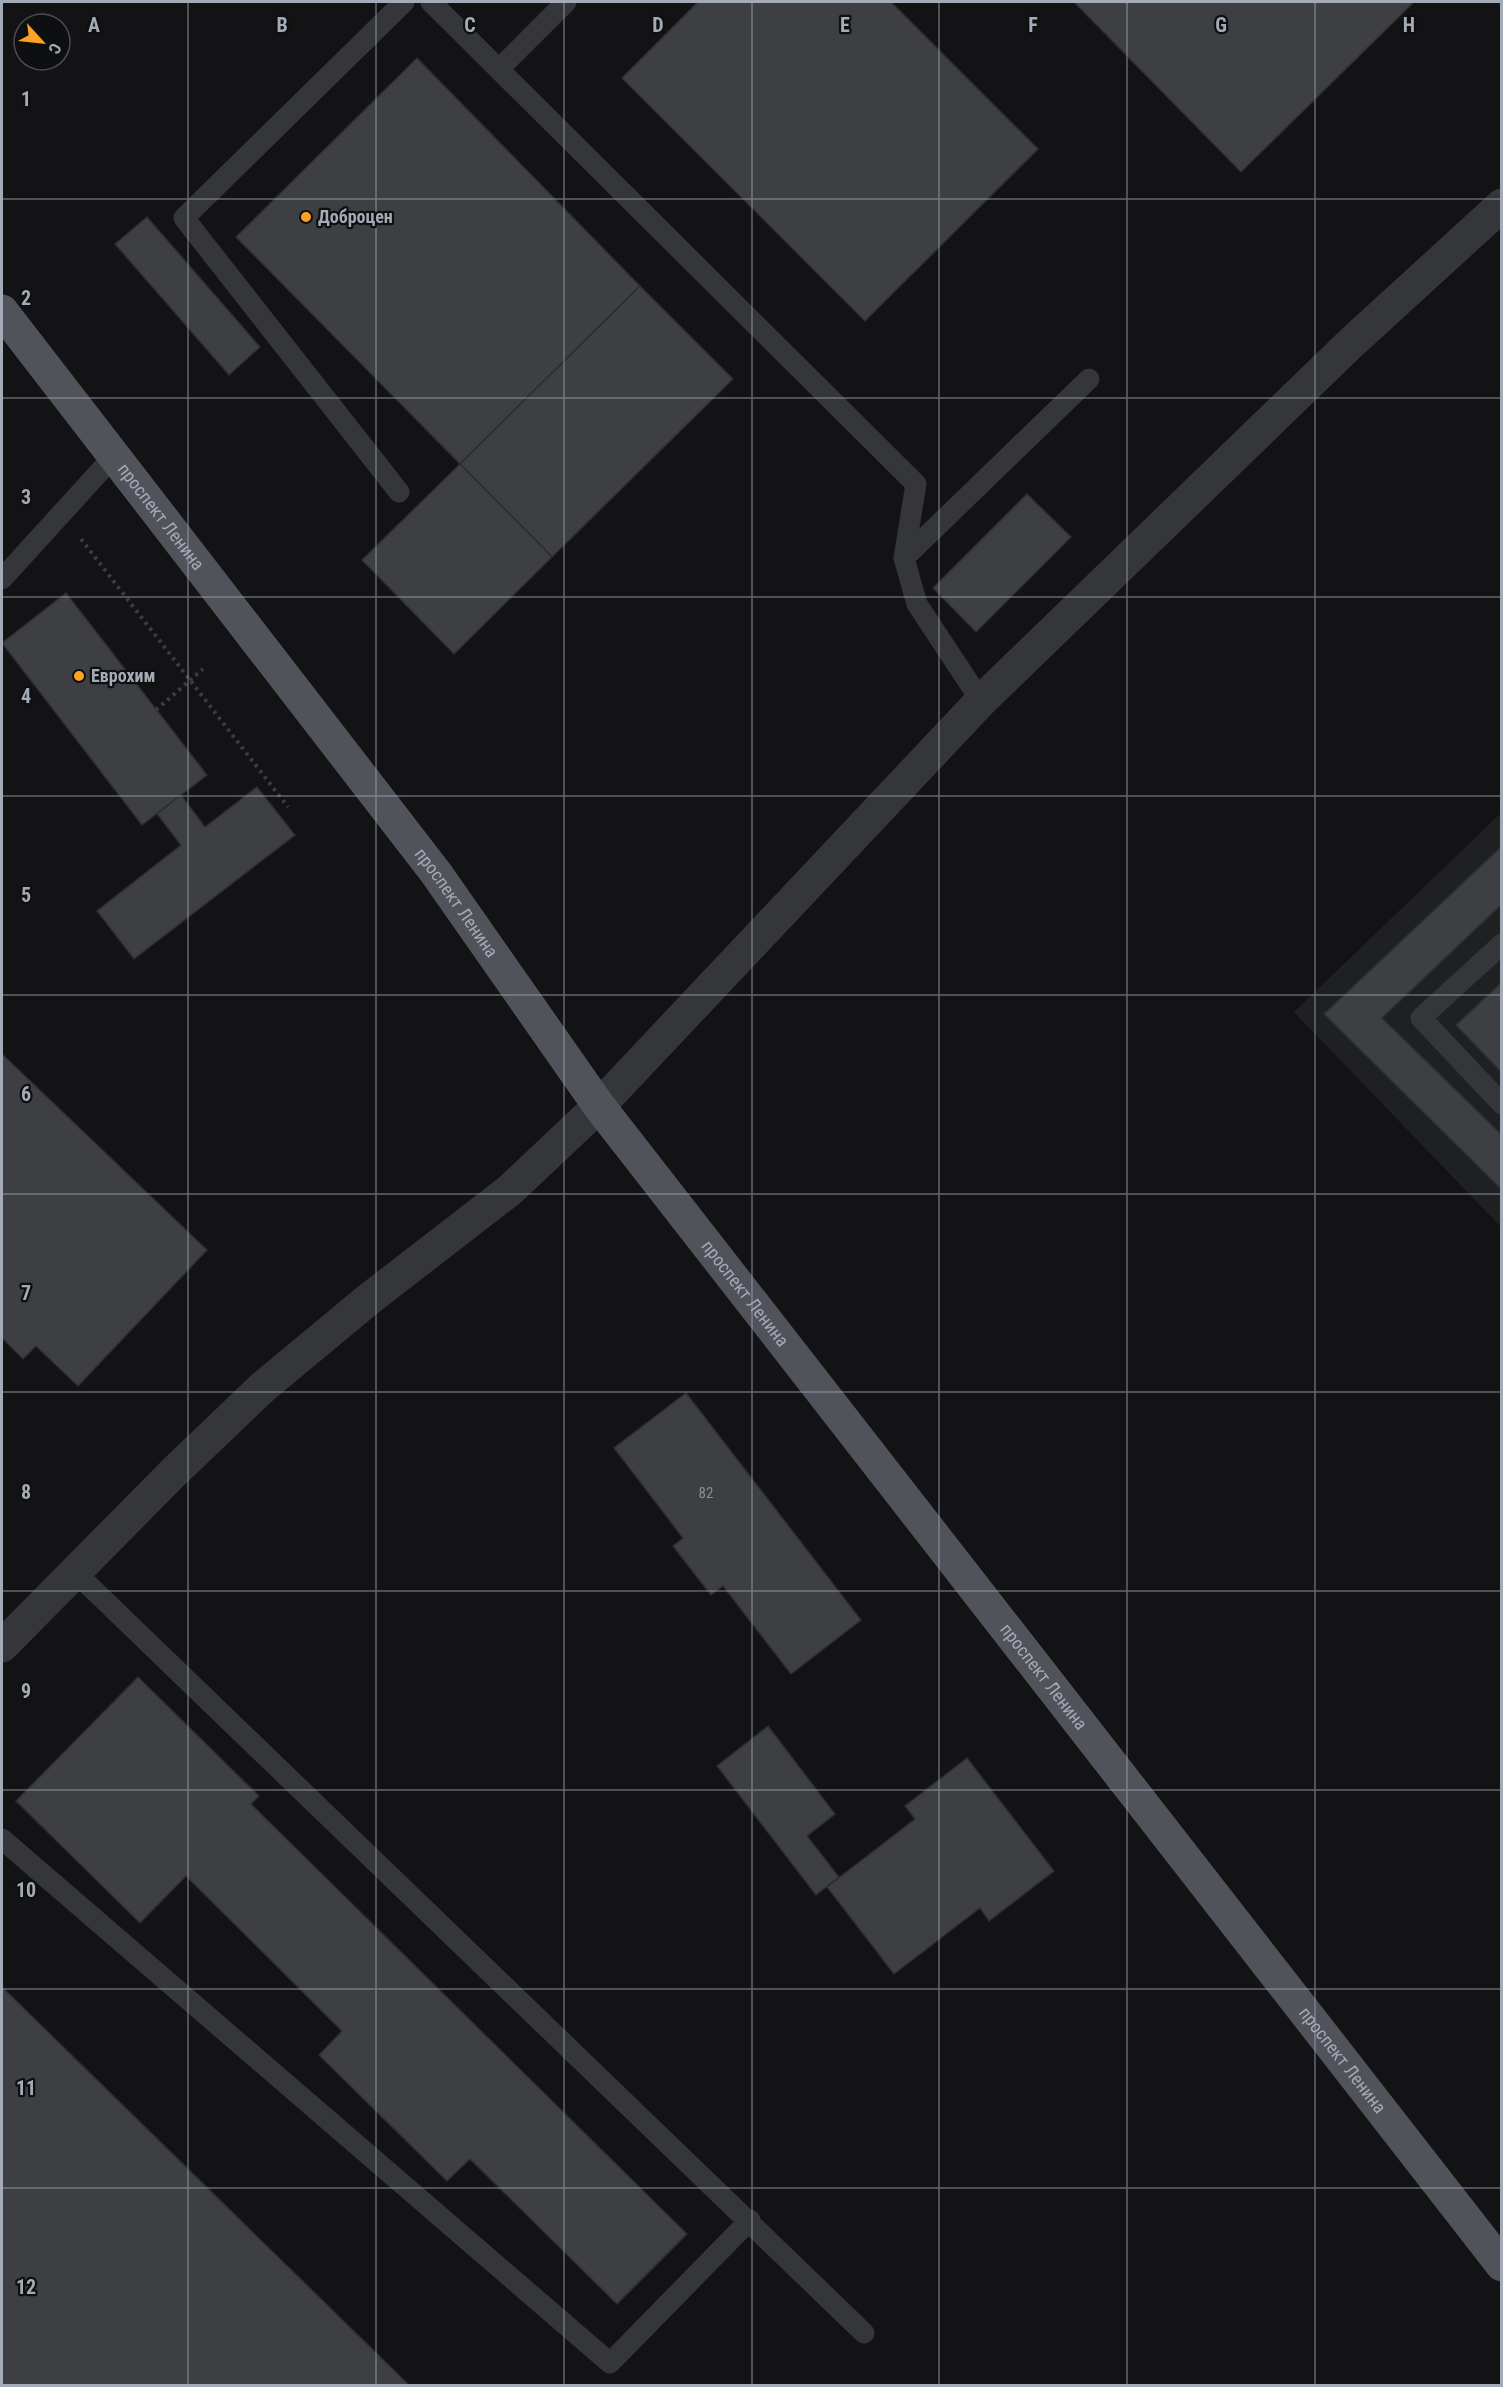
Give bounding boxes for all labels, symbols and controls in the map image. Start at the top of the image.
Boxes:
north arrow [12,12,72,72]
text: A [88,13,100,37]
text: B [276,13,288,37]
text: C [464,13,476,37]
text: D [652,13,664,37]
text: E [840,13,850,37]
text: F [1028,13,1038,37]
text: G [1215,13,1227,37]
text: H [1403,13,1415,37]
text: С [44,40,65,57]
text: 1 [21,87,31,111]
place label: Доброцен [318,206,393,227]
marker: Доброцен [299,210,313,224]
text: 2 [21,286,31,310]
street label: проспект Ленина [114,459,209,574]
text: 3 [21,485,31,509]
place label: Еврохим [91,665,156,686]
marker: Еврохим [72,669,86,683]
text: 4 [21,684,31,708]
street label: проспект Ленина [411,844,503,961]
text: 5 [21,883,31,907]
text: 6 [21,1082,31,1106]
street label: проспект Ленина [697,1236,793,1351]
text: 7 [21,1281,31,1305]
text: 8 [21,1480,31,1504]
house number: 82 [699,1484,713,1502]
street label: проспект Ленина [996,1619,1092,1734]
text: 9 [21,1679,31,1703]
text: 10 [16,1878,36,1902]
street label: проспект Ленина [1295,2002,1391,2117]
text: 11 [16,2076,36,2100]
text: 12 [16,2275,36,2299]

